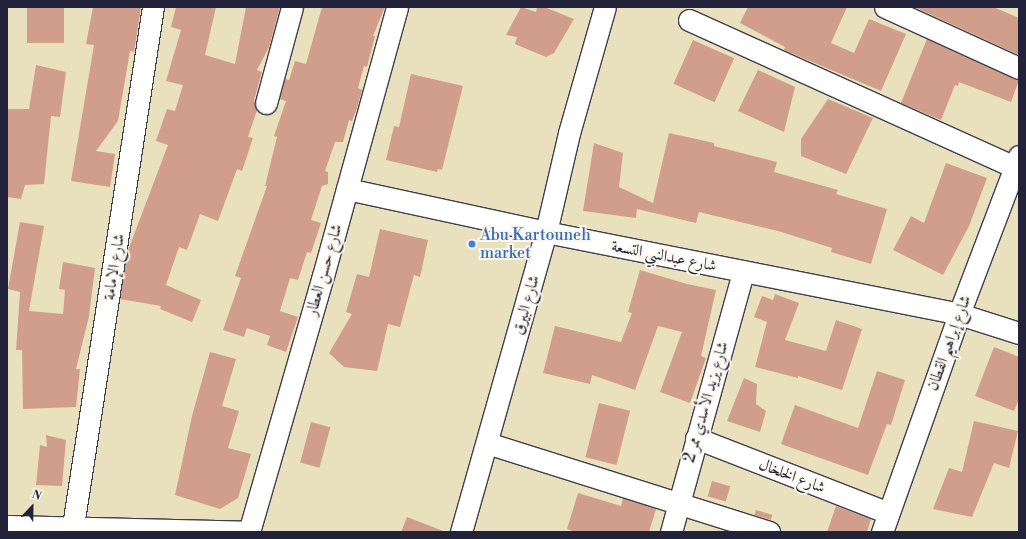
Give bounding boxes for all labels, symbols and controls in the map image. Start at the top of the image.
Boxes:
street label: شارع حسن العطار [302,222,346,318]
place label: Abu Kartouneh market [480,225,591,263]
street label: شارع الإمامة [99,232,129,302]
street label: شارع عبدالنبي التسعة [610,236,718,276]
marker: Abu Kartouneh market [467,239,477,249]
street label: شارع البيرق [508,273,544,337]
street label: شارع إبراهيم القطان [923,293,975,393]
street label: شارع يزيد الأسدي ممر 2 [680,339,732,465]
street label: شارع الخلخال [756,455,828,497]
north arrow [12,487,52,527]
text: N [30,488,43,504]

